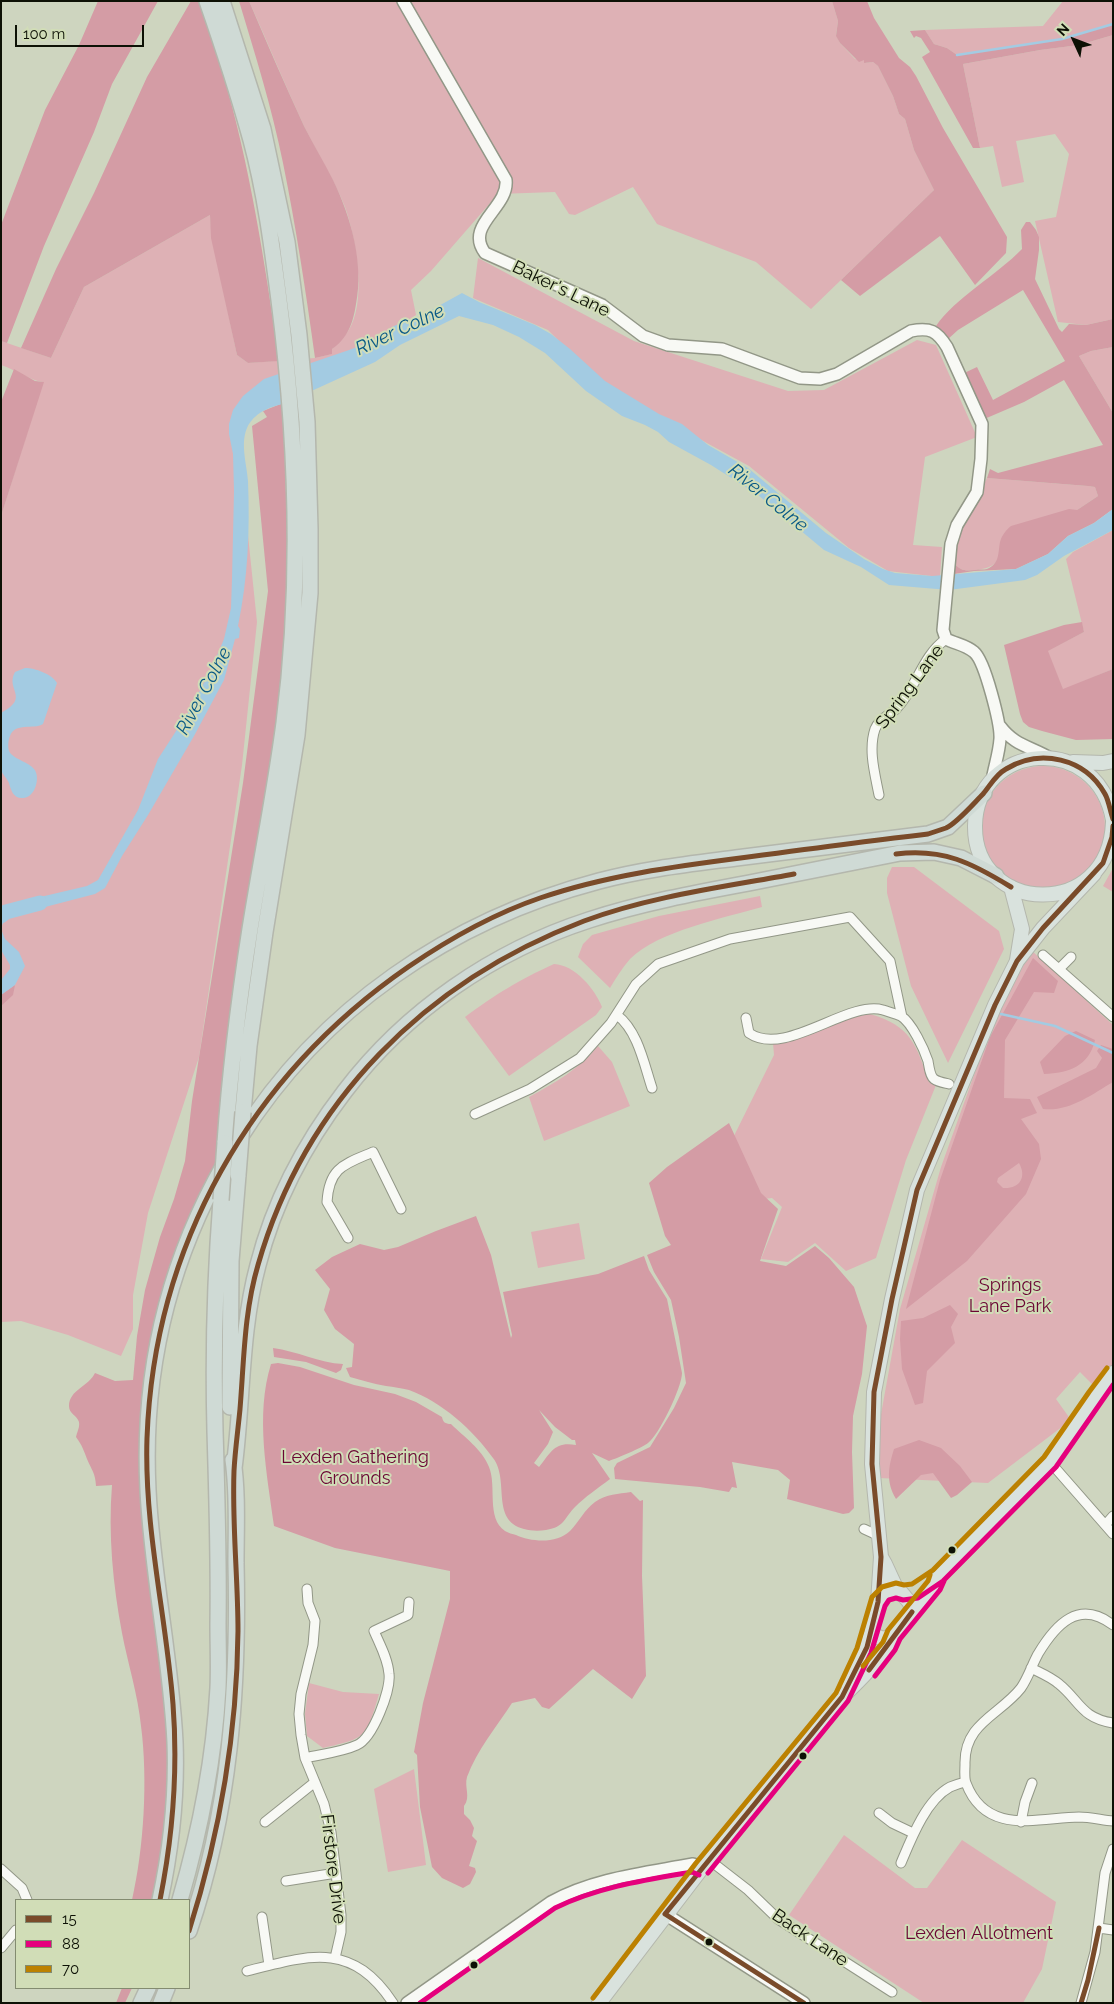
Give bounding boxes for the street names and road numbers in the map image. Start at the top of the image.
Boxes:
street label: Baker's Lane [509,256,613,322]
street label: Spring Lane [871,641,949,733]
street label: Firstore Drive [316,1813,350,1925]
street label: Back Lane [768,1905,852,1971]

